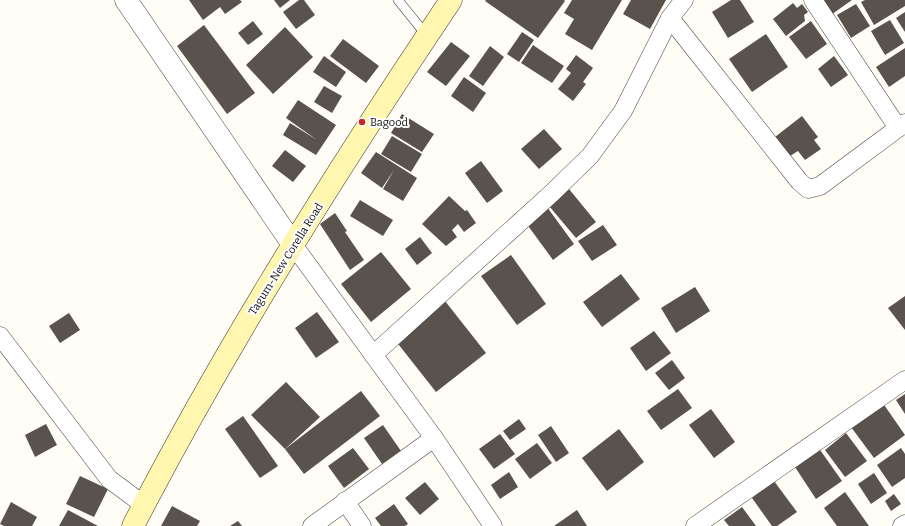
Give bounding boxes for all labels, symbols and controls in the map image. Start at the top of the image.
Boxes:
place label: Bagood [370,116,409,129]
marker: Bagood [357,117,367,127]
street label: Tagum-New Corella Road [246,200,326,317]

